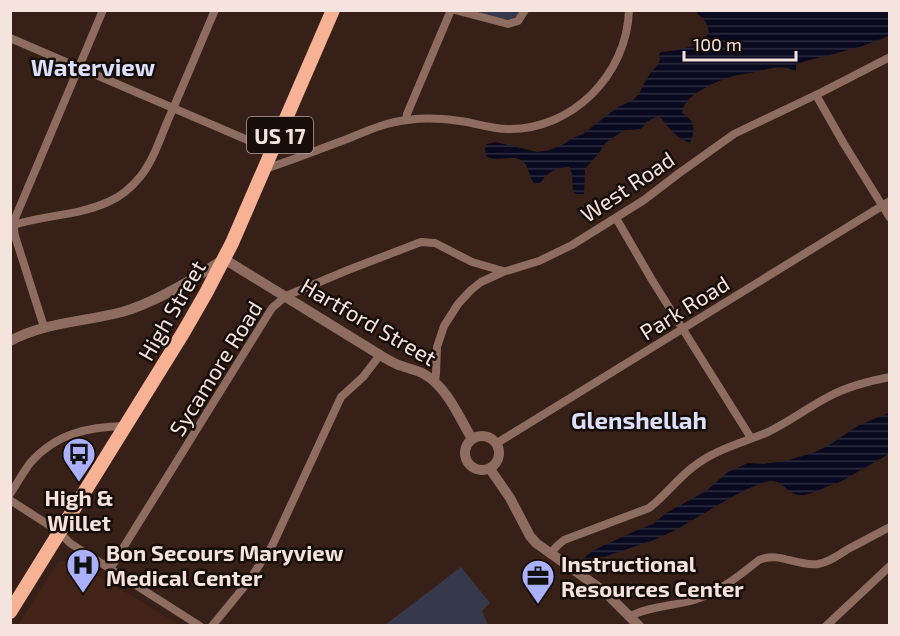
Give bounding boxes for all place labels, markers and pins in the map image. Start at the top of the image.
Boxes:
bus stop icon: High & Willet [61,436,97,483]
place label: High & Willet [45,484,114,535]
place label: Bon Secours Maryview Medical Center [106,539,344,590]
hospital icon: Bon Secours Maryview Medical Center [65,547,101,594]
place label: Instructional Resources Center [561,550,744,601]
office icon: Instructional Resources Center [520,558,556,605]

